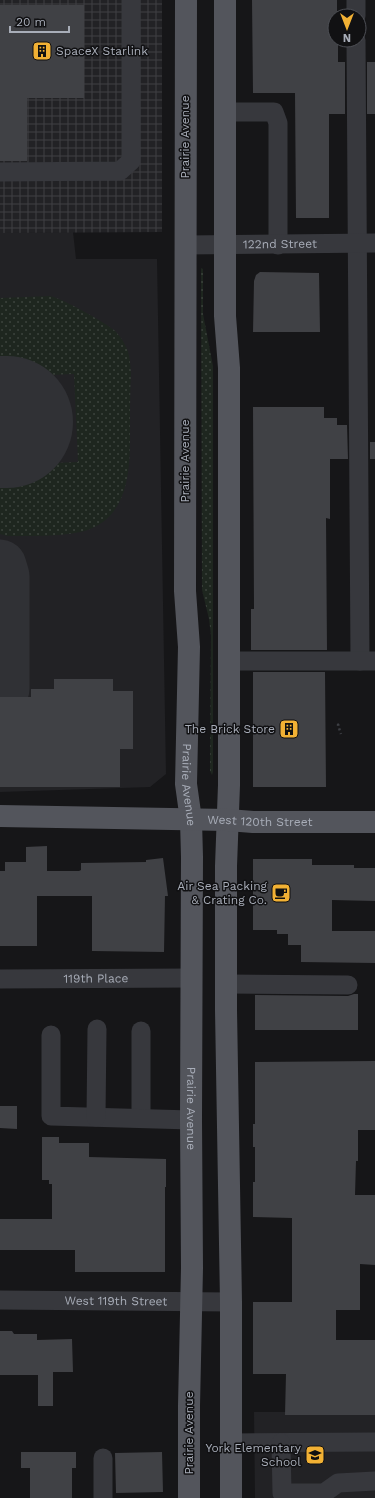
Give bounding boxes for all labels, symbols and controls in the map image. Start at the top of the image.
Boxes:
scale bar [10,8,69,34]
north arrow [327,8,367,48]
text: 20 m [16,15,46,29]
text: N [343,31,351,44]
building icon: SpaceX Starlink [31,40,53,62]
place label: SpaceX Starlink [56,44,148,58]
street label: Prairie Avenue [178,95,192,179]
street label: 122nd Street [243,237,317,251]
street label: Prairie Avenue [178,419,192,503]
building icon: The Brick Store [278,718,300,740]
place label: The Brick Store [185,722,275,736]
street label: Prairie Avenue [179,743,198,826]
street label: West 120th Street [207,813,312,829]
place label: Air Sea Packing & Crating Co. [177,879,268,907]
cafe icon: Air Sea Packing & Crating Co. [270,882,292,904]
street label: 119th Place [64,971,129,986]
street label: Prairie Avenue [184,1067,198,1150]
street label: West 119th Street [65,1294,167,1308]
street label: Prairie Avenue [182,1391,196,1475]
place label: York Elementary School [205,1441,302,1469]
school or university icon: York Elementary School [304,1444,326,1466]

